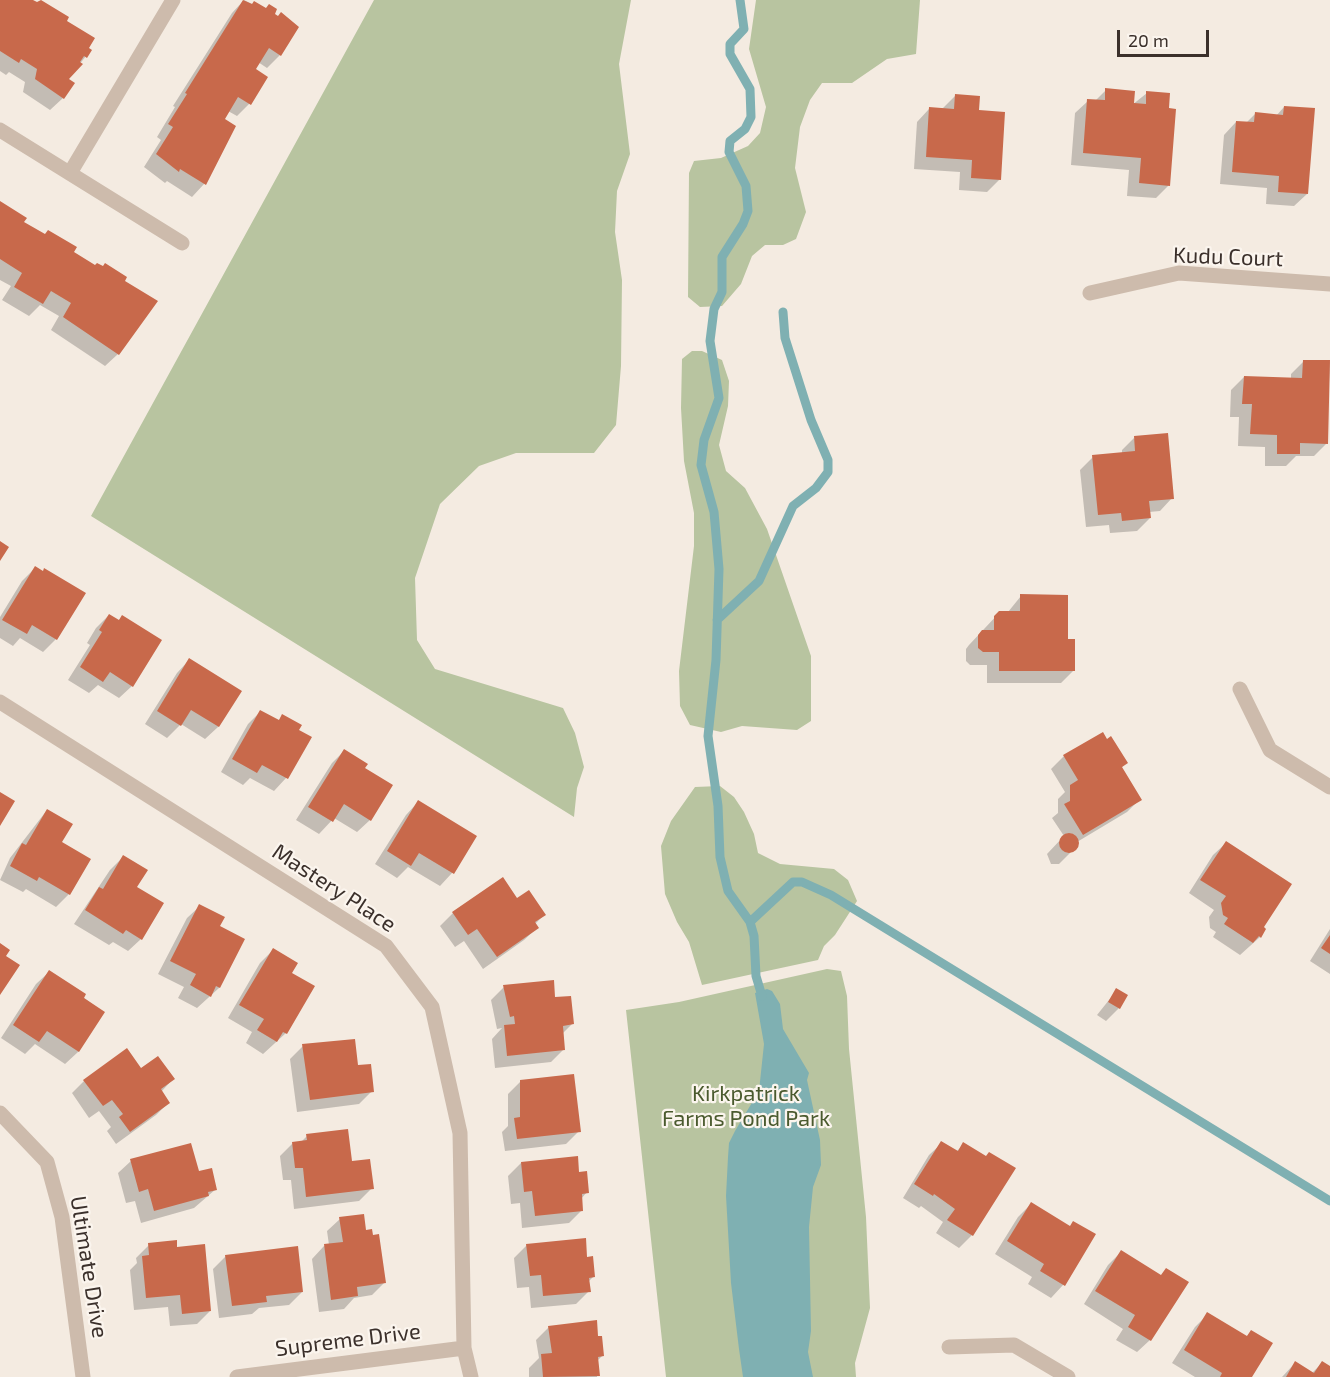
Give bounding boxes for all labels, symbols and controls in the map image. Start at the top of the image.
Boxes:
scale bar [1120,18,1212,56]
text: 20 m [1128,29,1169,51]
street label: Kudu Court [1172,242,1284,272]
street label: Mastery Place [267,838,401,938]
park label: Kirkpatrick Farms Pond Park [662,1081,830,1132]
street label: Ultimate Drive [65,1194,113,1340]
street label: Supreme Drive [274,1318,422,1362]

